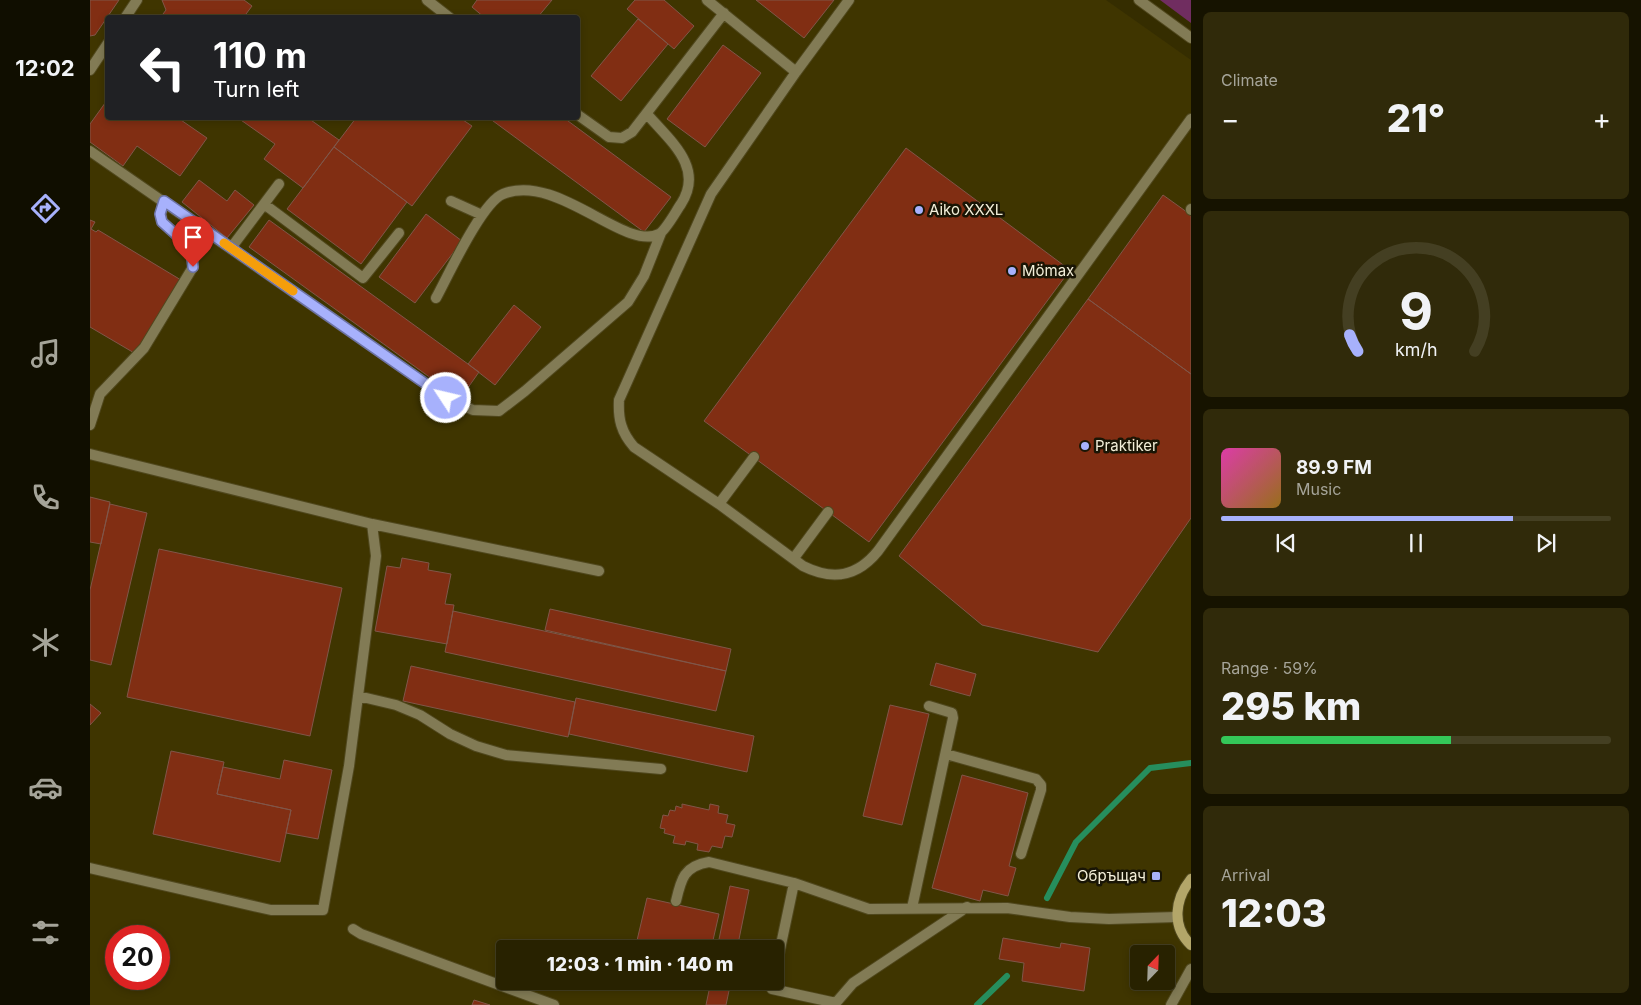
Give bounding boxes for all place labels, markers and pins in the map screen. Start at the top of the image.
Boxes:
place label: Aiko XXXL [929,200,1003,219]
marker: Aiko XXXL [913,204,925,216]
pin [172,216,214,267]
place label: Mömax [1022,261,1074,280]
marker: Mömax [1006,265,1018,277]
place label: Praktiker [1095,436,1158,455]
marker: Praktiker [1079,440,1091,452]
place label: Обръщач [1077,866,1146,885]
marker: Обръщач [1150,870,1162,882]

